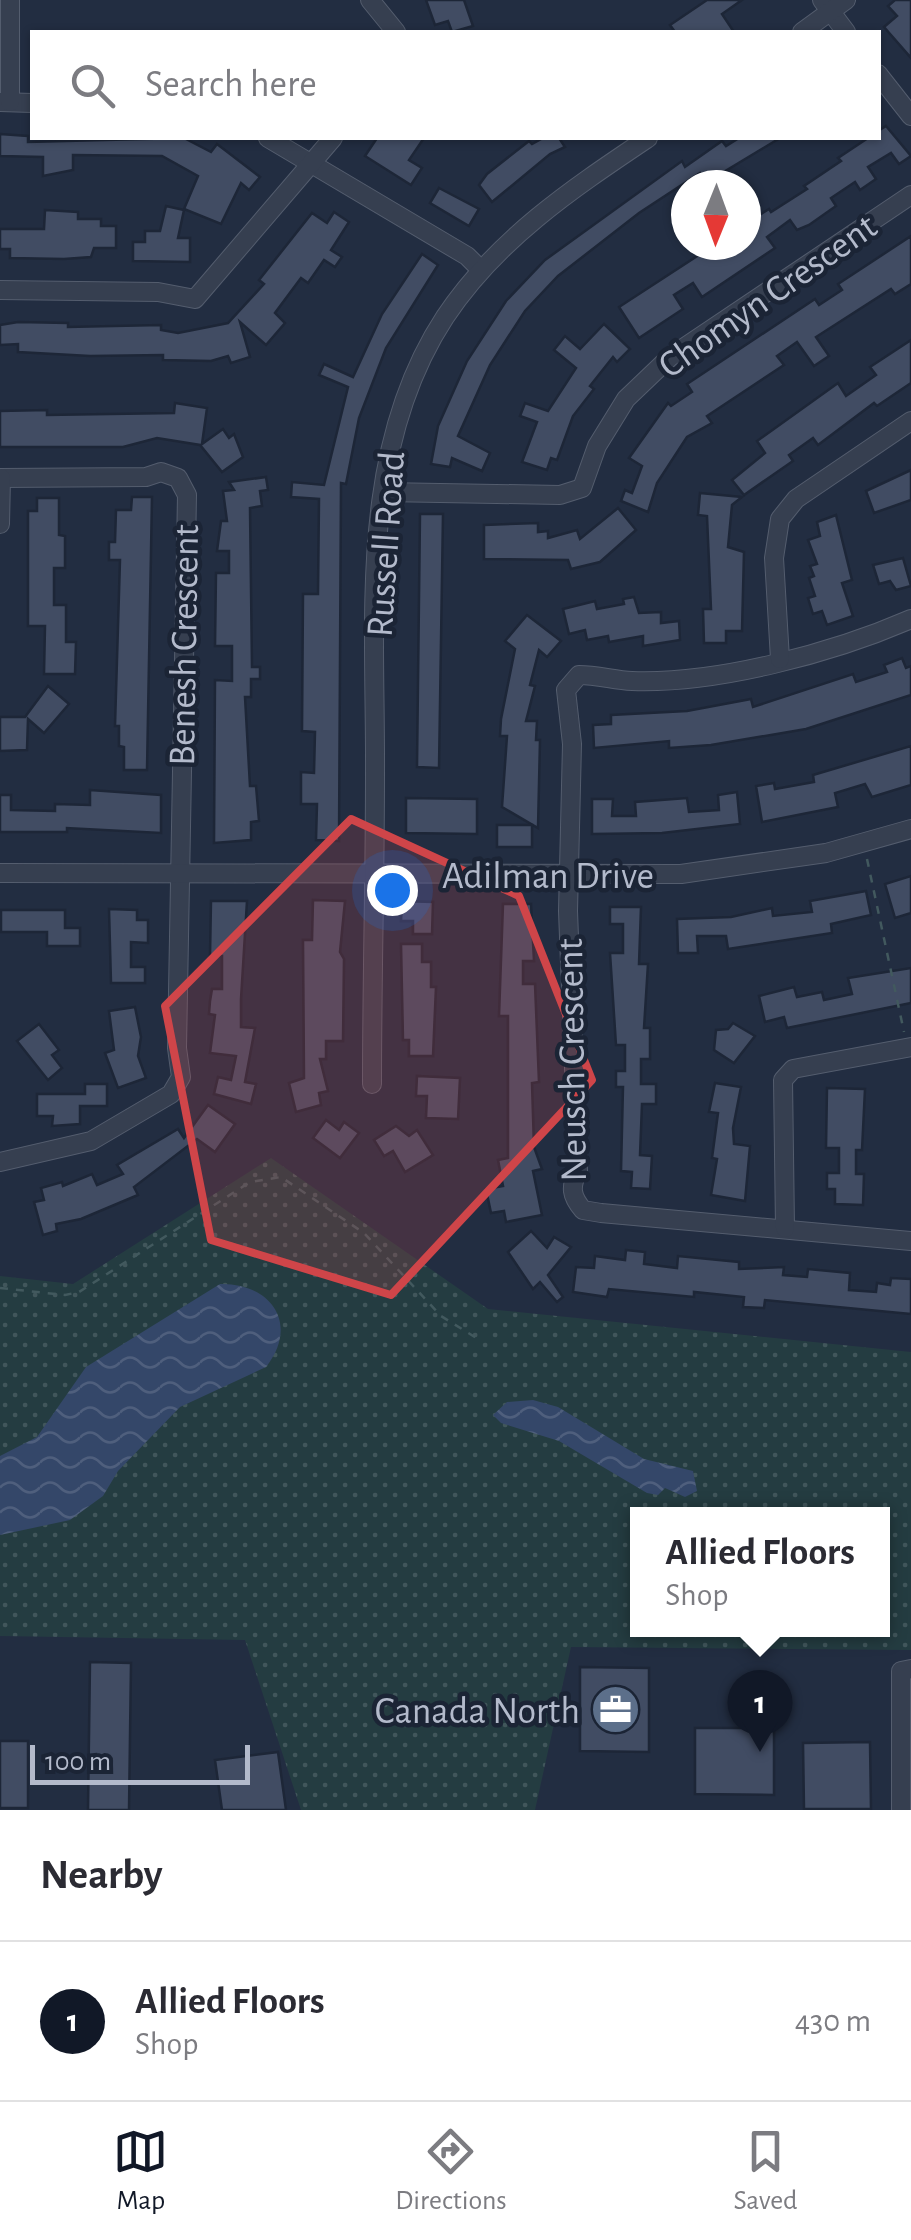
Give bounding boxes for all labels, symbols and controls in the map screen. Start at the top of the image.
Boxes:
search box [30,30,881,140]
icon: search [65,58,120,113]
text: Search here [145,66,317,104]
north arrow [671,170,761,260]
street label: Chomyn Crescent [652,208,884,386]
street label: Russell Road [362,450,412,638]
street label: Benesh Crescent [164,524,206,766]
street label: Adilman Drive [442,858,654,896]
your location [367,865,418,916]
street label: Neusch Crescent [552,938,594,1182]
popup [630,1507,890,1637]
text: Allied Floors [665,1534,855,1572]
text: Shop [665,1579,729,1611]
pin: 1 [728,1670,792,1752]
office icon: Canada North [589,1684,641,1736]
place label: Canada North [375,1693,580,1731]
scale bar [30,1740,250,1784]
text: 100 m [45,1748,111,1776]
text: Nearby [40,1854,163,1896]
text: Allied Floors [135,1983,325,2021]
text: 1 [67,2005,78,2037]
text: 430 m [795,2005,871,2037]
text: Shop [135,2028,198,2060]
tab: Map [113,2124,168,2218]
tab: Directions [395,2124,507,2218]
tab: Saved [734,2124,798,2218]

